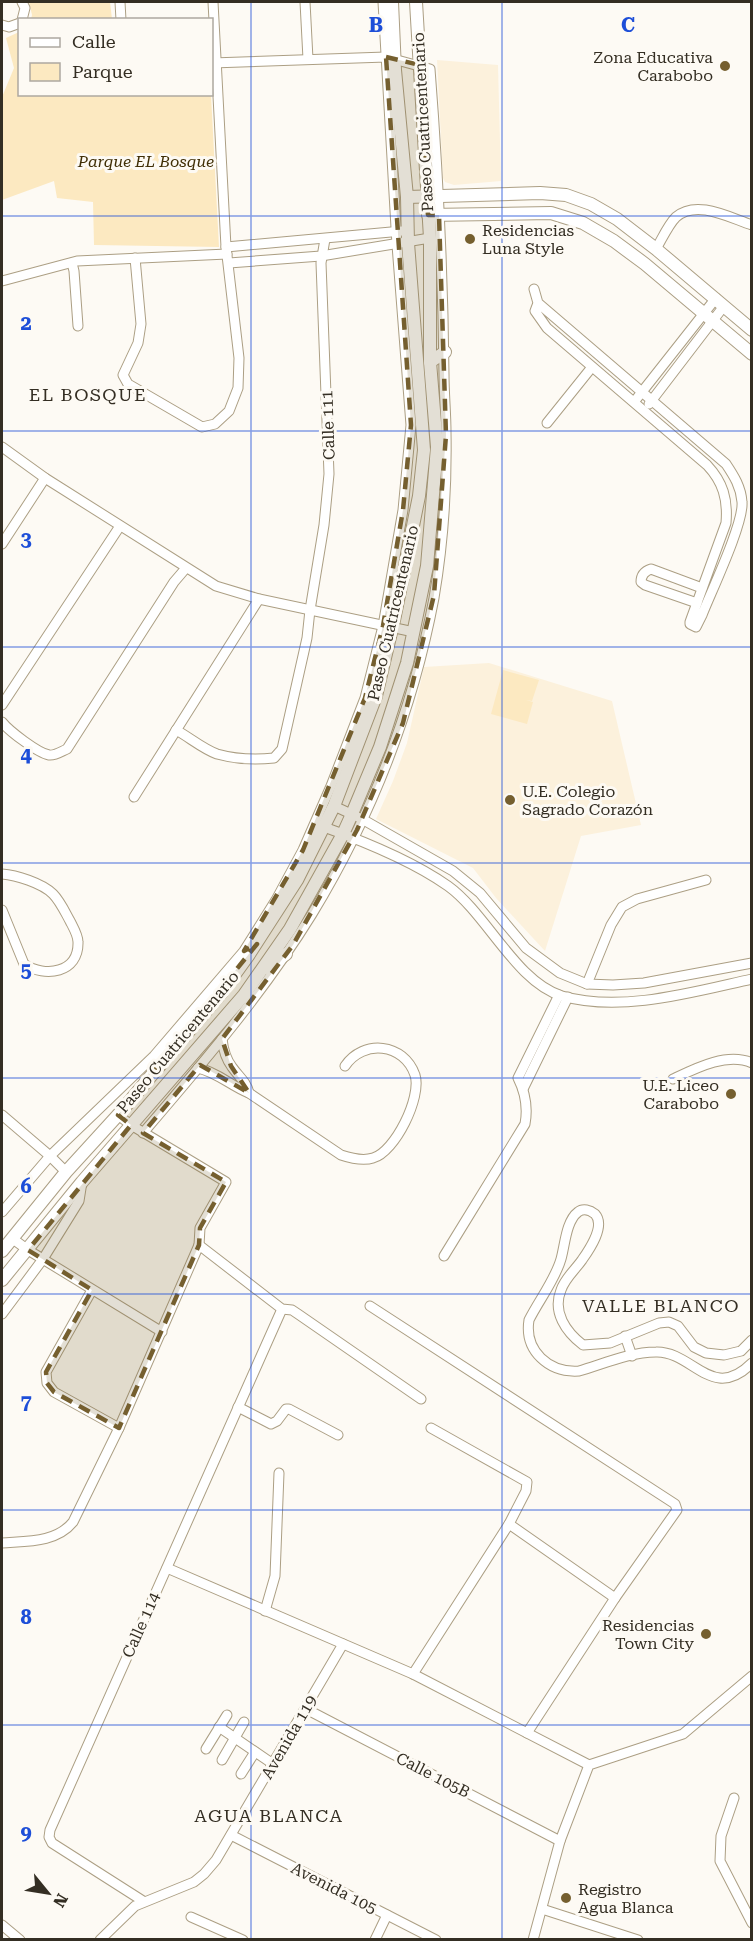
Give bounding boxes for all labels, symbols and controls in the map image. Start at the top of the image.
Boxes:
text: B [369,13,383,37]
text: C [621,13,635,37]
legend [18,18,213,96]
text: Calle [72,31,116,52]
street label: Paseo Cuatricentenario [409,32,437,212]
place label: Zona Educativa Carabobo [593,48,713,85]
marker: Zona Educativa Carabobo [718,59,732,73]
text: Parque [72,61,133,82]
park label: Parque EL Bosque [77,152,214,171]
place label: Residencias Luna Style [482,221,574,258]
marker: Residencias Luna Style [463,232,477,246]
text: 2 [20,311,32,335]
district label: EL BOSQUE [29,384,147,405]
street label: Calle 111 [317,390,339,460]
street label: Paseo Cuatricentenario [364,523,422,703]
text: 3 [20,527,32,551]
text: 4 [20,743,32,767]
place label: U.E. Colegio Sagrado Corazón [522,782,653,819]
marker: U.E. Colegio Sagrado Corazón [503,793,517,807]
text: 5 [20,958,32,982]
street label: Paseo Cuatricentenario [113,967,243,1117]
place label: U.E. Liceo Carabobo [642,1076,719,1113]
marker: U.E. Liceo Carabobo [724,1087,738,1101]
text: 6 [20,1174,32,1198]
district label: VALLE BLANCO [582,1295,740,1316]
text: 7 [20,1390,32,1414]
street label: Calle 114 [118,1589,164,1661]
text: 8 [20,1605,32,1629]
place label: Residencias Town City [602,1616,695,1653]
marker: Residencias Town City [699,1627,713,1641]
street label: Avenida 119 [257,1692,321,1782]
street label: Calle 105B [393,1748,473,1802]
district label: AGUA BLANCA [194,1805,344,1826]
text: 9 [20,1821,32,1845]
street label: Avenida 105 [288,1858,380,1918]
north arrow [18,1863,78,1923]
place label: Registro Agua Blanca [578,1880,674,1917]
text: N [49,1890,72,1910]
marker: Registro Agua Blanca [559,1891,573,1905]

